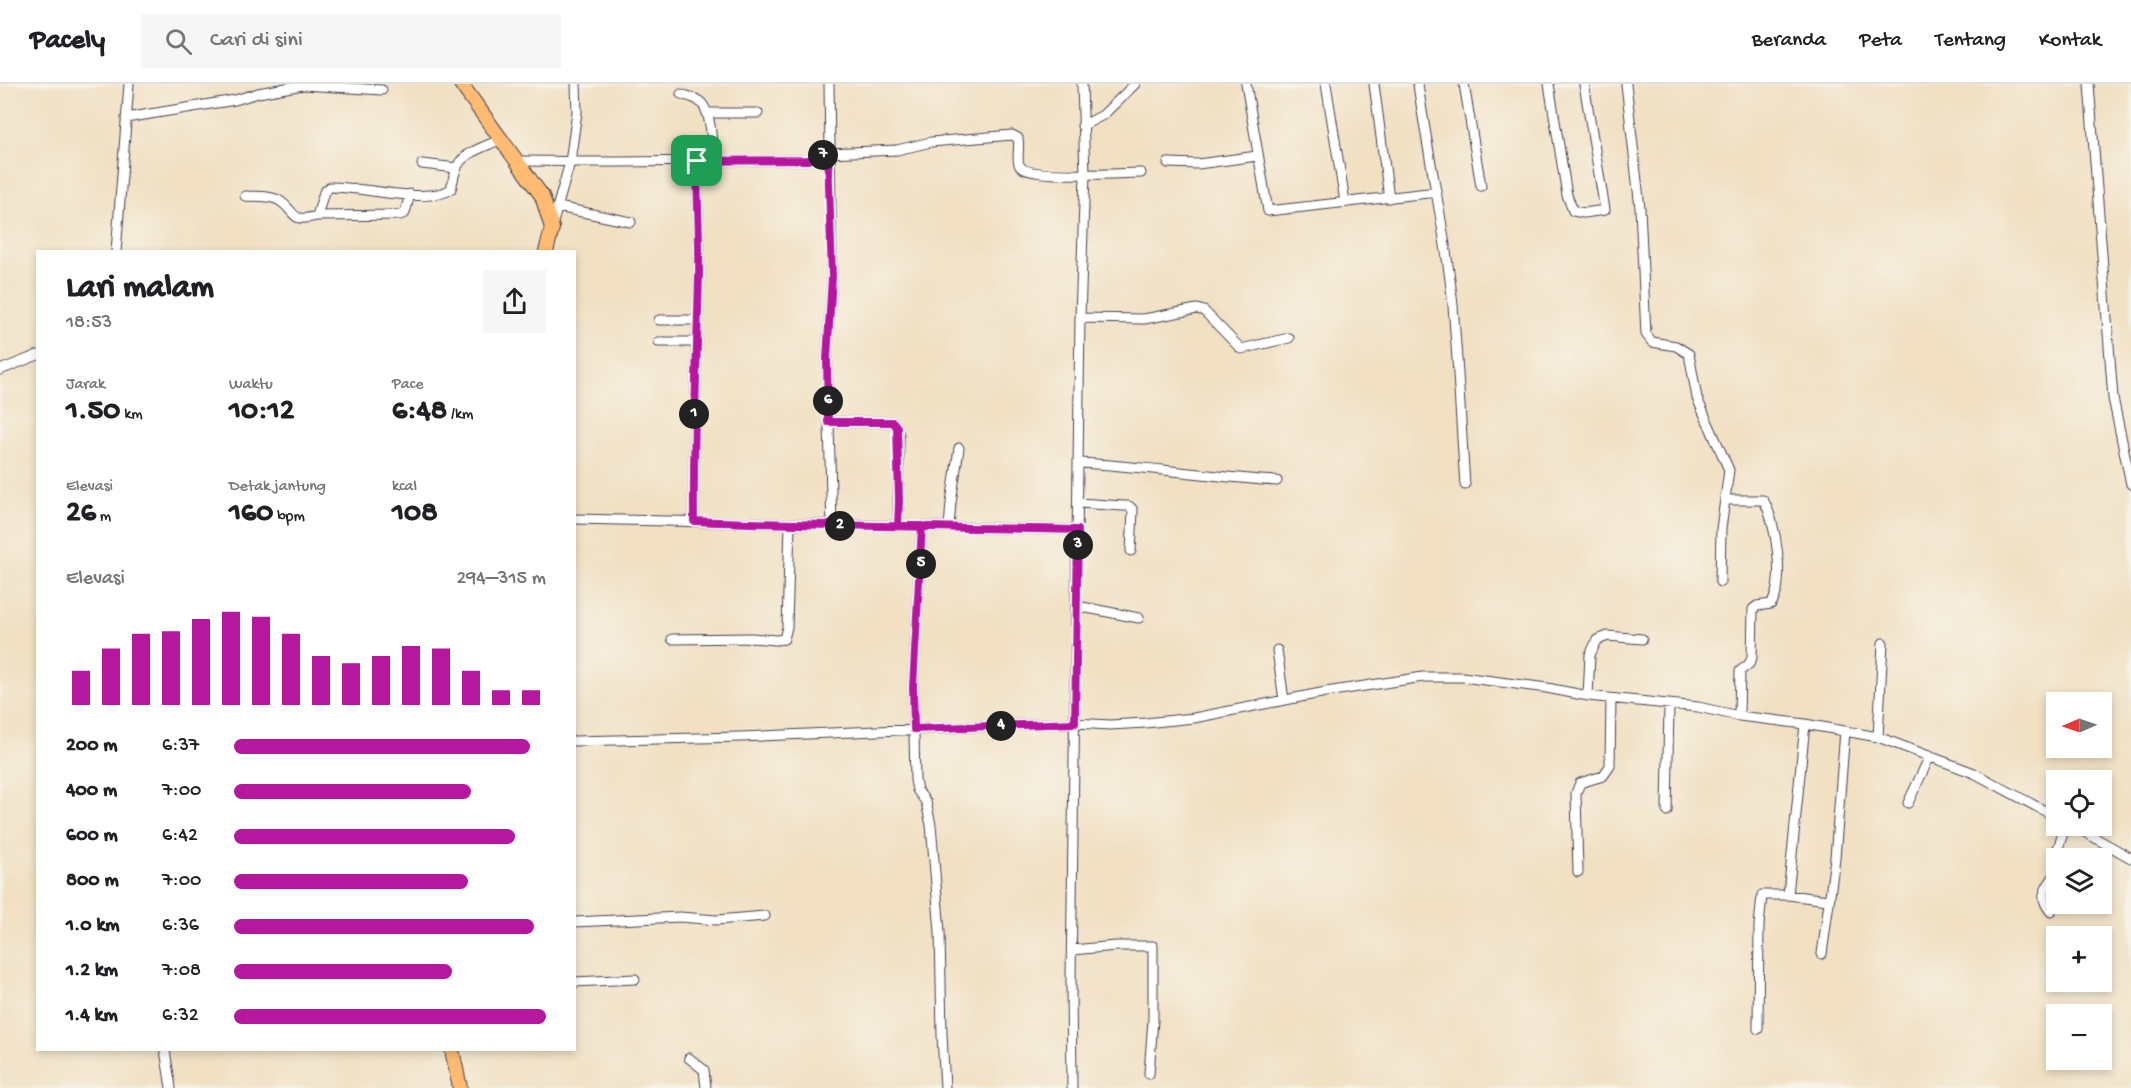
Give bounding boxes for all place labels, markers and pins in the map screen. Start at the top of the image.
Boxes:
pin [671,135,722,186]
pin: 7 [808,140,838,170]
pin: 6 [813,386,843,416]
pin: 1 [679,399,709,429]
pin: 2 [825,511,855,541]
pin: 3 [1063,530,1093,560]
pin: 5 [906,549,936,579]
pin: 4 [986,711,1016,741]

